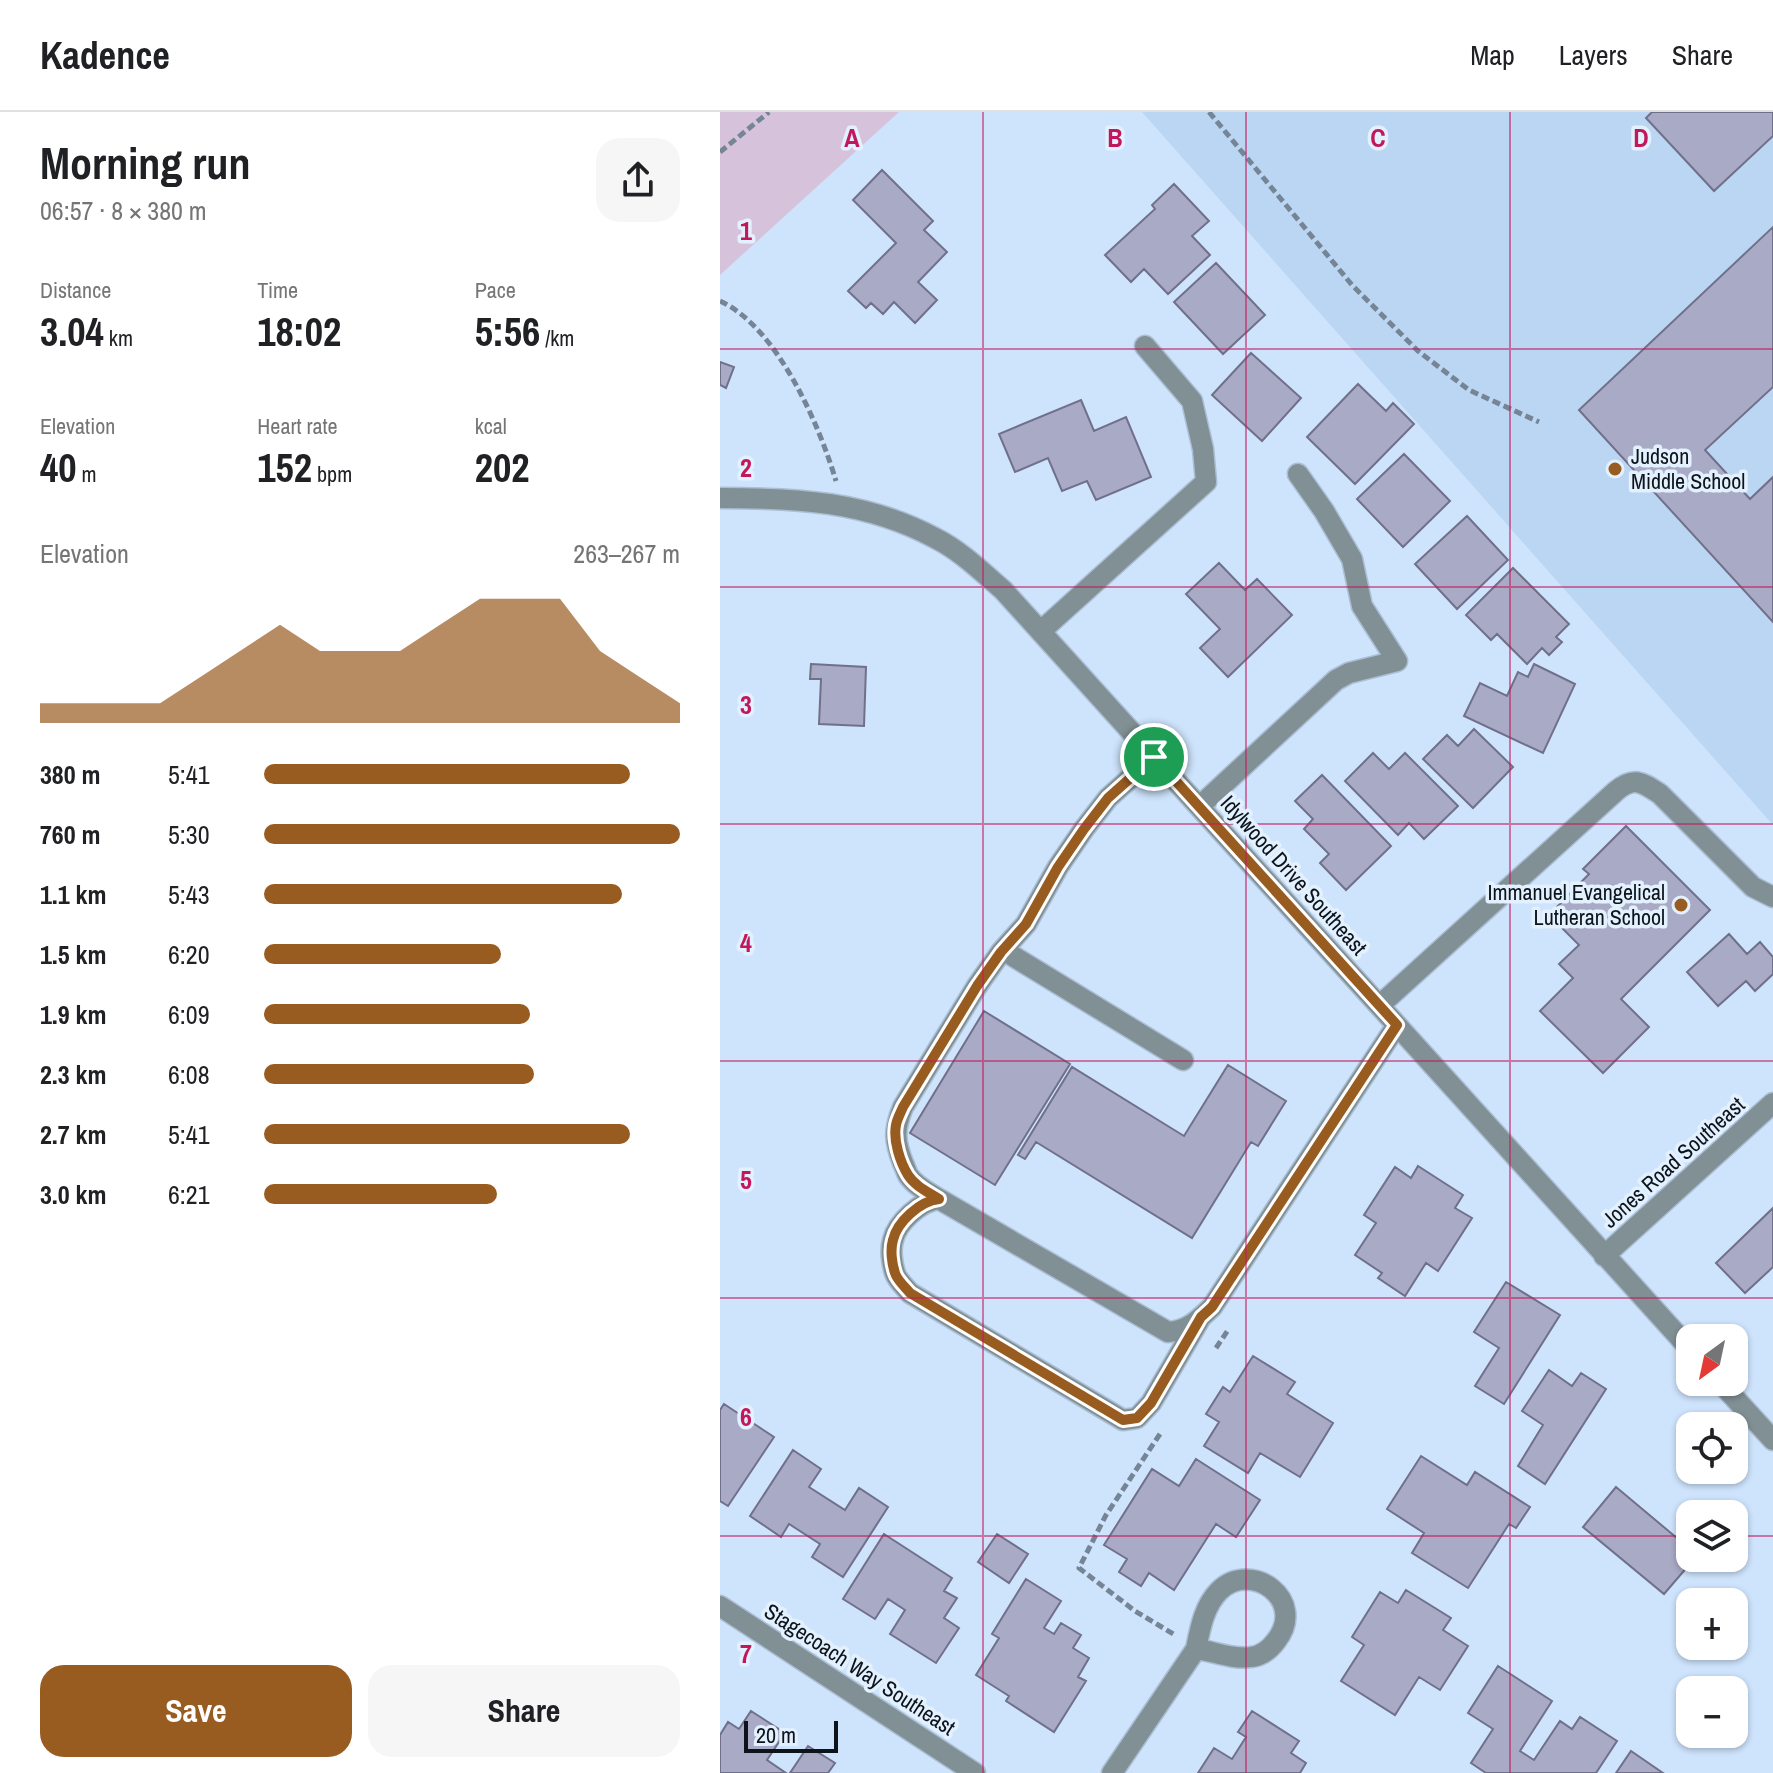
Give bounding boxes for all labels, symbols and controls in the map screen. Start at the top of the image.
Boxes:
text: Kadence [40,30,170,81]
text: Map [1470,36,1515,74]
text: Layers [1559,36,1628,74]
text: Share [1672,36,1733,74]
text: A [844,120,860,155]
text: B [1107,120,1123,155]
text: C [1370,120,1386,155]
text: D [1633,120,1649,155]
text: Morning run [40,133,250,193]
button: share [596,138,680,222]
text: 06:57 · 8 × 380 m [40,193,207,228]
text: 1 [740,213,752,248]
text: Distance [40,275,111,305]
text: Time [257,275,298,305]
text: Pace [475,275,516,305]
text: 3.04 [40,305,104,358]
text: 18:02 [257,305,341,358]
text: 5:56 [475,305,540,358]
text: km [104,323,133,353]
text: /km [540,323,574,353]
text: Elevation [40,411,115,441]
text: Heart rate [257,411,338,441]
text: kcal [475,411,507,441]
text: 40 [40,441,76,494]
text: 152 [257,441,312,494]
text: 202 [475,441,529,494]
place label: Judson Middle School [1631,441,1745,496]
text: 2 [740,450,752,485]
text: m [76,459,97,489]
text: bpm [312,459,352,489]
marker: Judson Middle School [1606,460,1624,478]
text: Elevation [40,536,129,571]
text: 263–267 m [573,536,680,571]
text: 3 [740,687,752,722]
pin [1120,723,1188,791]
icon: arrive [1132,735,1176,779]
text: 380 m [40,757,100,792]
text: 5:41 [168,757,210,792]
street label: Idylwood Drive Southeast [1214,789,1374,961]
text: 760 m [40,817,100,852]
text: 5:30 [168,817,210,852]
text: 1.1 km [40,877,106,912]
text: 5:43 [168,877,210,912]
place label: Immanuel Evangelical Lutheran School [1488,877,1665,932]
marker: Immanuel Evangelical Lutheran School [1672,896,1690,914]
text: 4 [740,925,752,960]
text: 1.5 km [40,937,106,972]
text: 6:20 [168,937,210,972]
text: 1.9 km [40,997,106,1032]
text: 6:09 [168,997,210,1032]
text: 2.3 km [40,1057,106,1092]
text: 6:08 [168,1057,210,1092]
street label: Jones Road Southeast [1595,1090,1751,1234]
text: 2.7 km [40,1117,106,1152]
text: 5:41 [168,1117,210,1152]
text: 5 [740,1162,752,1197]
text: 3.0 km [40,1177,106,1212]
text: 6:21 [168,1177,210,1212]
north arrow [1676,1324,1748,1396]
map controls [1676,1324,1748,1748]
text: 6 [740,1399,752,1434]
button: locate [1676,1412,1748,1484]
button: layers [1676,1500,1748,1572]
button: + [1676,1588,1748,1660]
street label: Stagecoach Way Southeast [759,1596,961,1742]
text: 7 [740,1636,752,1671]
button: Save [40,1665,352,1757]
button: Share [368,1665,680,1757]
button: − [1676,1676,1748,1748]
scale bar [744,1717,838,1753]
text: 20 m [756,1720,796,1750]

